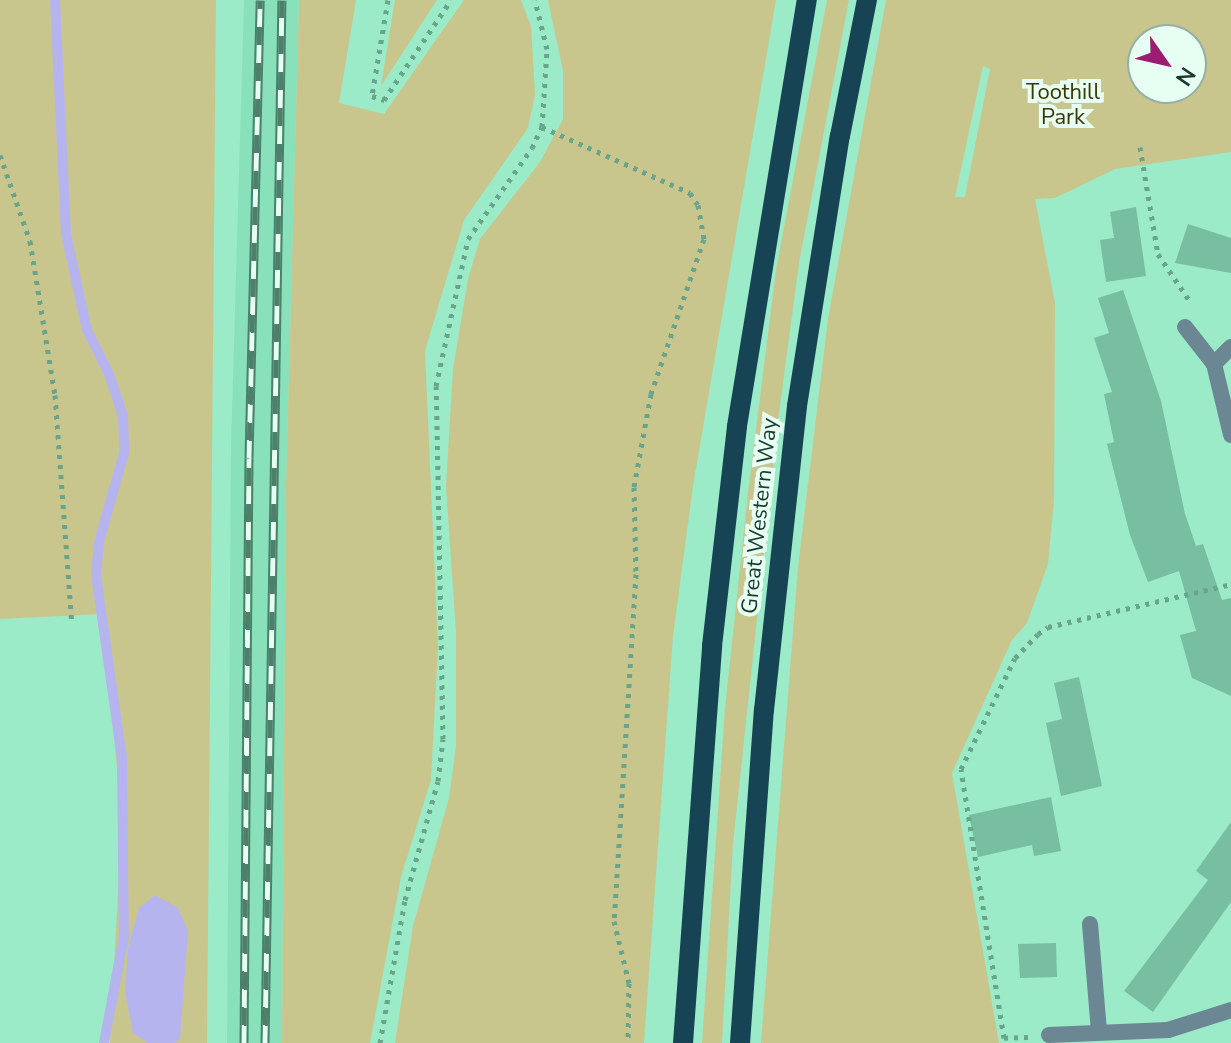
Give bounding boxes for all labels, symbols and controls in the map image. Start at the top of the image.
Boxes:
north arrow [1127,24,1207,104]
text: N [1168,61,1202,92]
park label: Toothill Park [1026,79,1100,130]
street label: Great Western Way [737,417,783,615]

